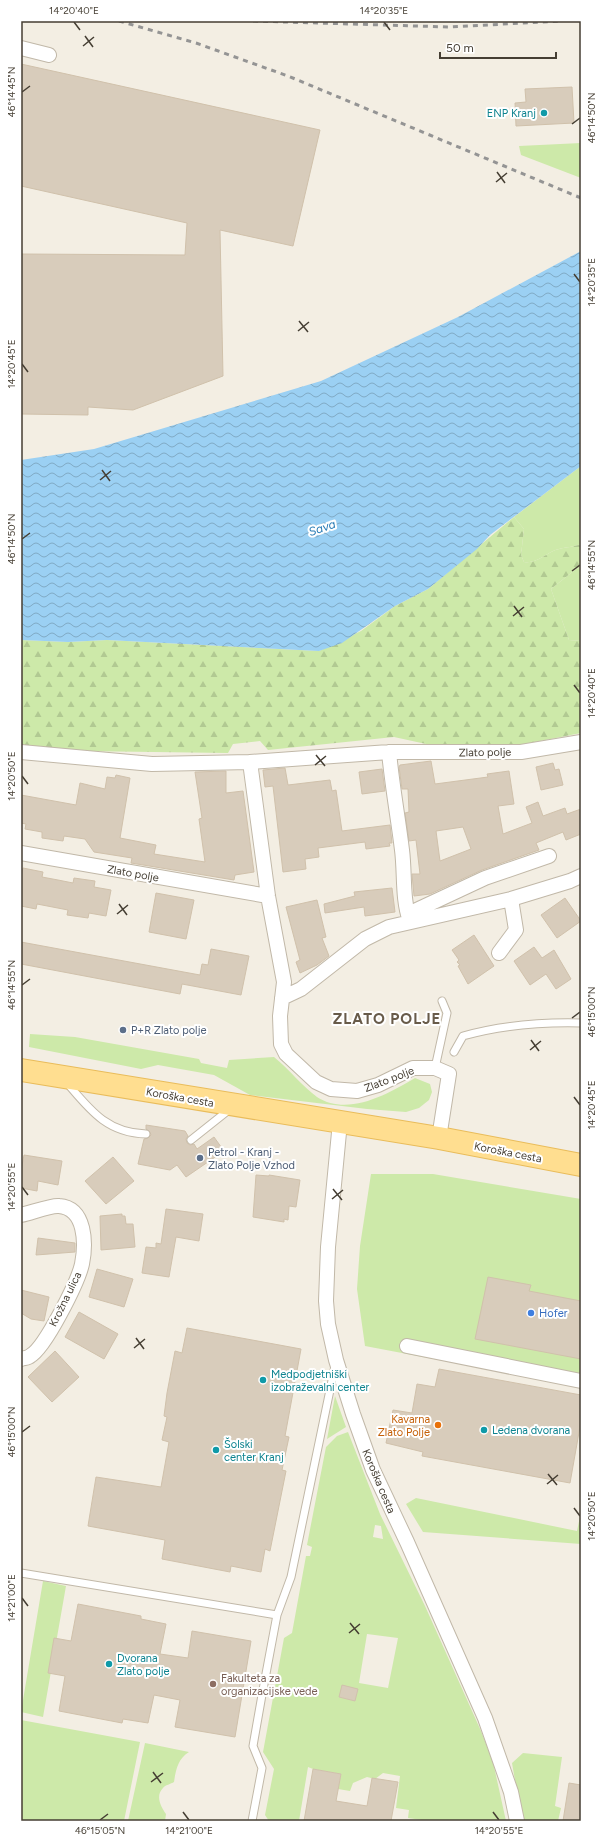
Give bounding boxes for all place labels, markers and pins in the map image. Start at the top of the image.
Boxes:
place label: ENP Kranj [487,107,536,120]
marker: ENP Kranj [539,108,549,118]
place label: P+R Zlato polje [131,1024,206,1037]
marker: P+R Zlato polje [118,1025,128,1035]
place label: Petrol - Kranj - Zlato Polje Vzhod [208,1146,295,1172]
marker: Petrol - Kranj - Zlato Polje Vzhod [195,1153,205,1163]
place label: Hofer [539,1307,568,1320]
marker: Hofer [526,1308,536,1318]
place label: Medpodjetniški izobraževalni center [271,1368,370,1394]
marker: Medpodjetniški izobraževalni center [258,1375,268,1385]
place label: Kavarna Zlato Polje [378,1413,430,1439]
marker: Kavarna Zlato Polje [433,1420,443,1430]
place label: Ledena dvorana [492,1424,570,1437]
marker: Ledena dvorana [479,1425,489,1435]
place label: Šolski center Kranj [224,1437,284,1464]
marker: Šolski center Kranj [211,1445,221,1455]
place label: Dvorana Zlato polje [117,1652,170,1678]
marker: Dvorana Zlato polje [104,1659,114,1669]
place label: Fakulteta za organizacijske vede [221,1672,317,1698]
marker: Fakulteta za organizacijske vede [208,1679,218,1689]

